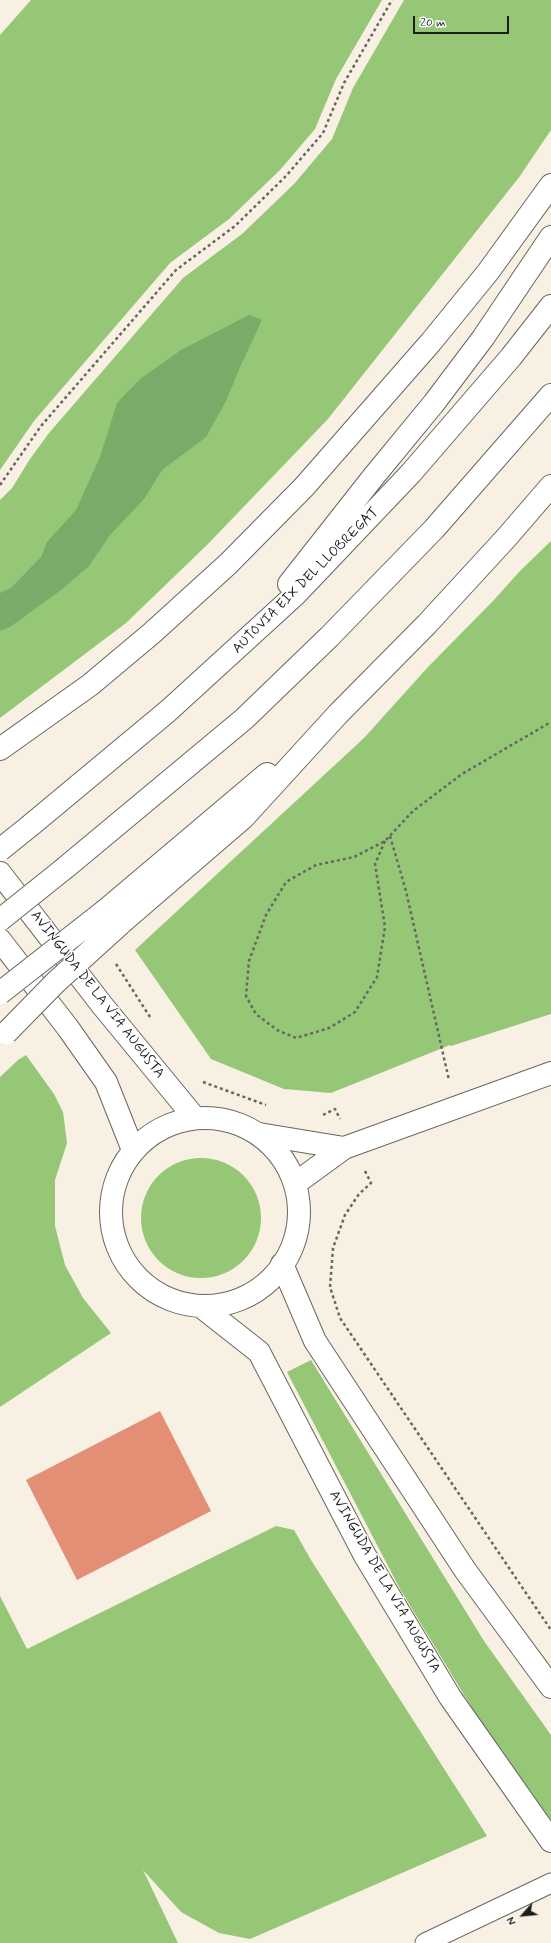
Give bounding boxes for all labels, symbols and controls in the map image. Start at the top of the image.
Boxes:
scale bar [415,8,511,34]
text: 20 m [420,15,446,31]
street label: AUTOVIA EIX DEL LLOBREGAT [229,504,383,658]
street label: AVINGUDA DE LA VIA AUGUSTA [26,908,168,1082]
street label: AVINGUDA DE LA VIA AUGUSTA [325,1488,443,1676]
north arrow [503,1895,543,1935]
text: N [504,1914,520,1927]

